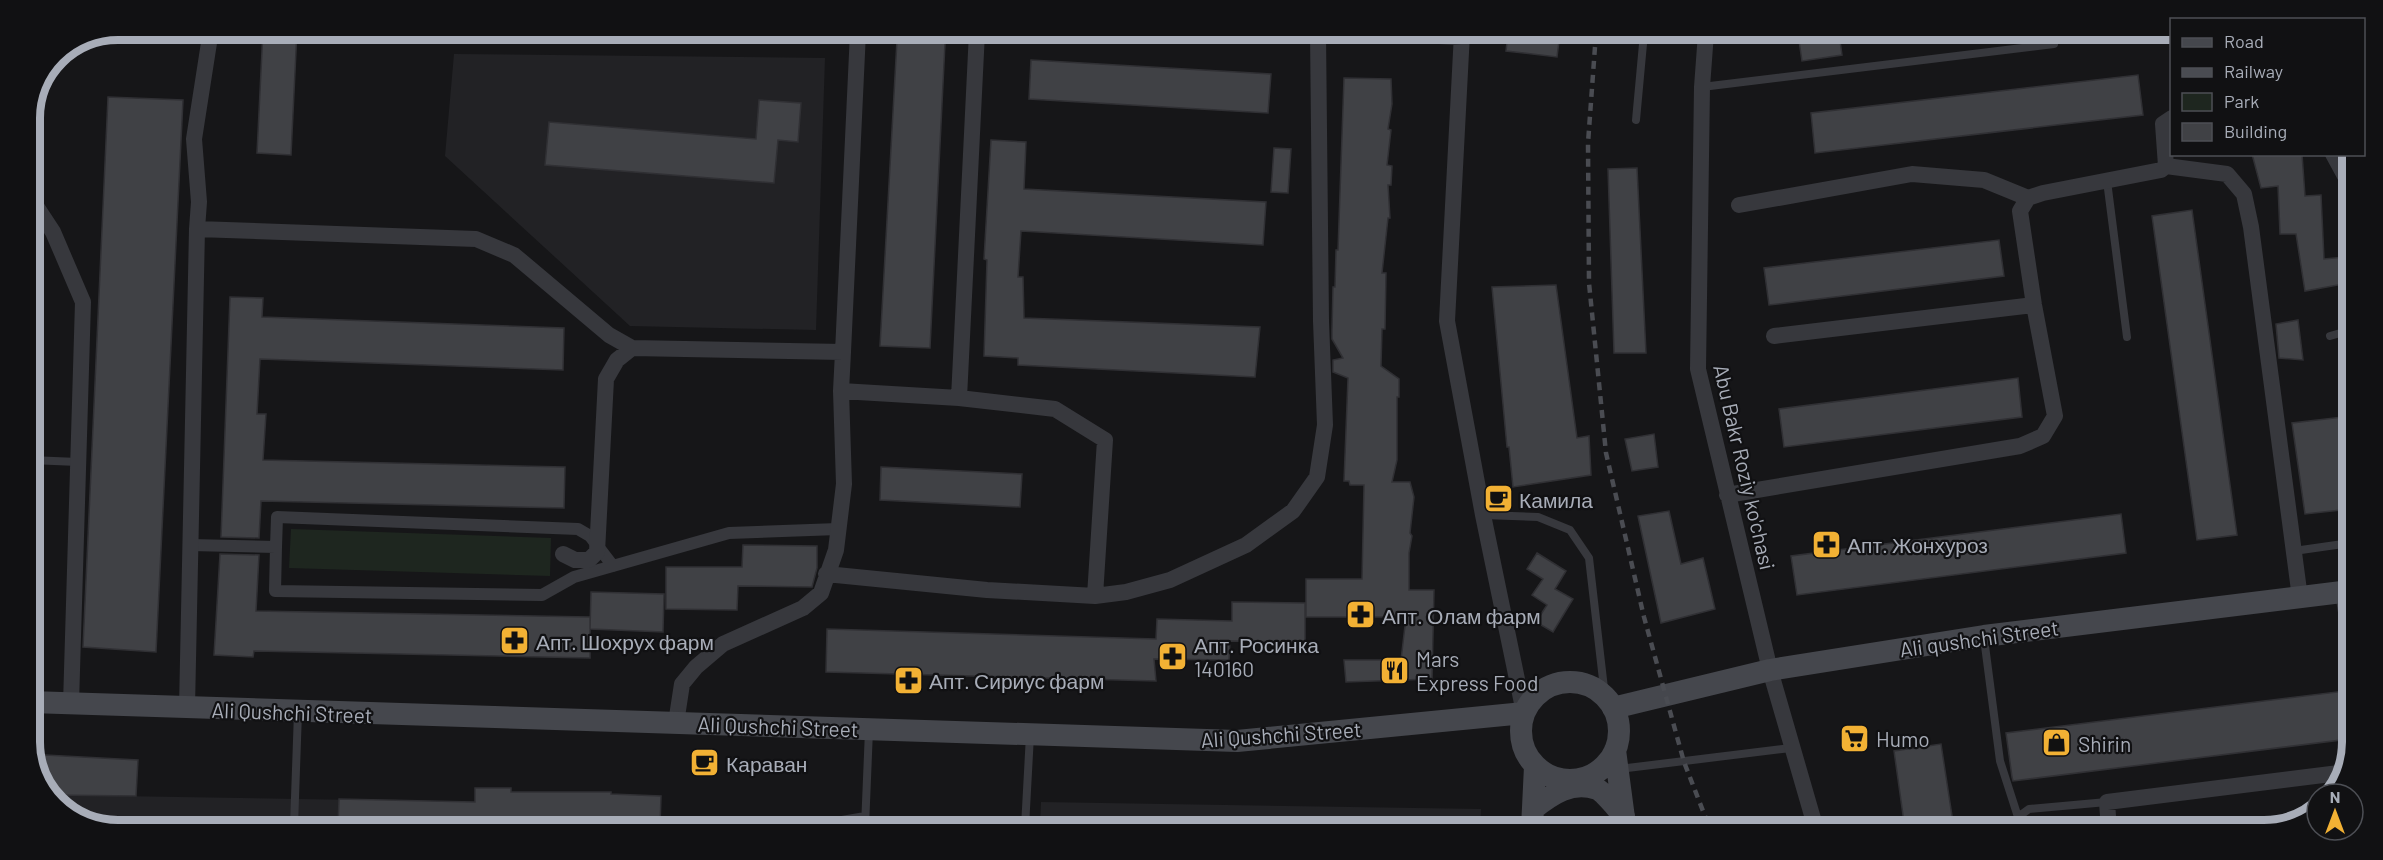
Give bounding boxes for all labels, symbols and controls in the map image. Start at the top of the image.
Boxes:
legend [2170,18,2365,156]
text: Road [2224,30,2264,52]
text: Railway [2224,60,2283,82]
text: Park [2224,90,2259,112]
text: Building [2224,120,2287,142]
street label: Abu Bakr Roziy ko'chasi [1709,362,1781,572]
cafe icon: Камила [1482,483,1514,515]
place label: Камила [1519,487,1593,512]
pharmacy icon: Апт. Жонхуроз [1810,528,1842,560]
place label: Апт. Жонхуроз [1847,532,1988,557]
pharmacy icon: Апт. Олам фарм [1345,599,1377,631]
place label: Апт. Олам фарм [1382,603,1541,628]
street label: Ali qushchi Street [1898,614,2060,662]
pharmacy icon: Апт. Шохрух фарм [499,625,531,657]
place label: Апт. Шохрух фарм [536,629,714,654]
place label: Апт. Росинка 140160 [1194,632,1319,681]
pharmacy icon: Апт. Росинка 140160 [1157,640,1189,672]
place label: Mars Express Food [1416,646,1538,695]
restaurant icon: Mars Express Food [1379,654,1411,686]
pharmacy icon: Апт. Сириус фарм [892,664,924,696]
place label: Апт. Сириус фарм [929,668,1104,693]
street label: Ali Qushchi Street [211,697,373,727]
street label: Ali Qushchi Street [697,711,859,741]
street label: Ali Qushchi Street [1200,716,1362,752]
supermarket icon: Humo [1839,722,1871,754]
place label: Humo [1876,726,1930,751]
shop icon: Shirin [2041,727,2073,759]
place label: Shirin [2078,731,2131,756]
cafe icon: Караван [689,747,721,779]
place label: Караван [726,751,807,776]
north arrow [2305,782,2365,842]
text: N [2330,787,2340,806]

